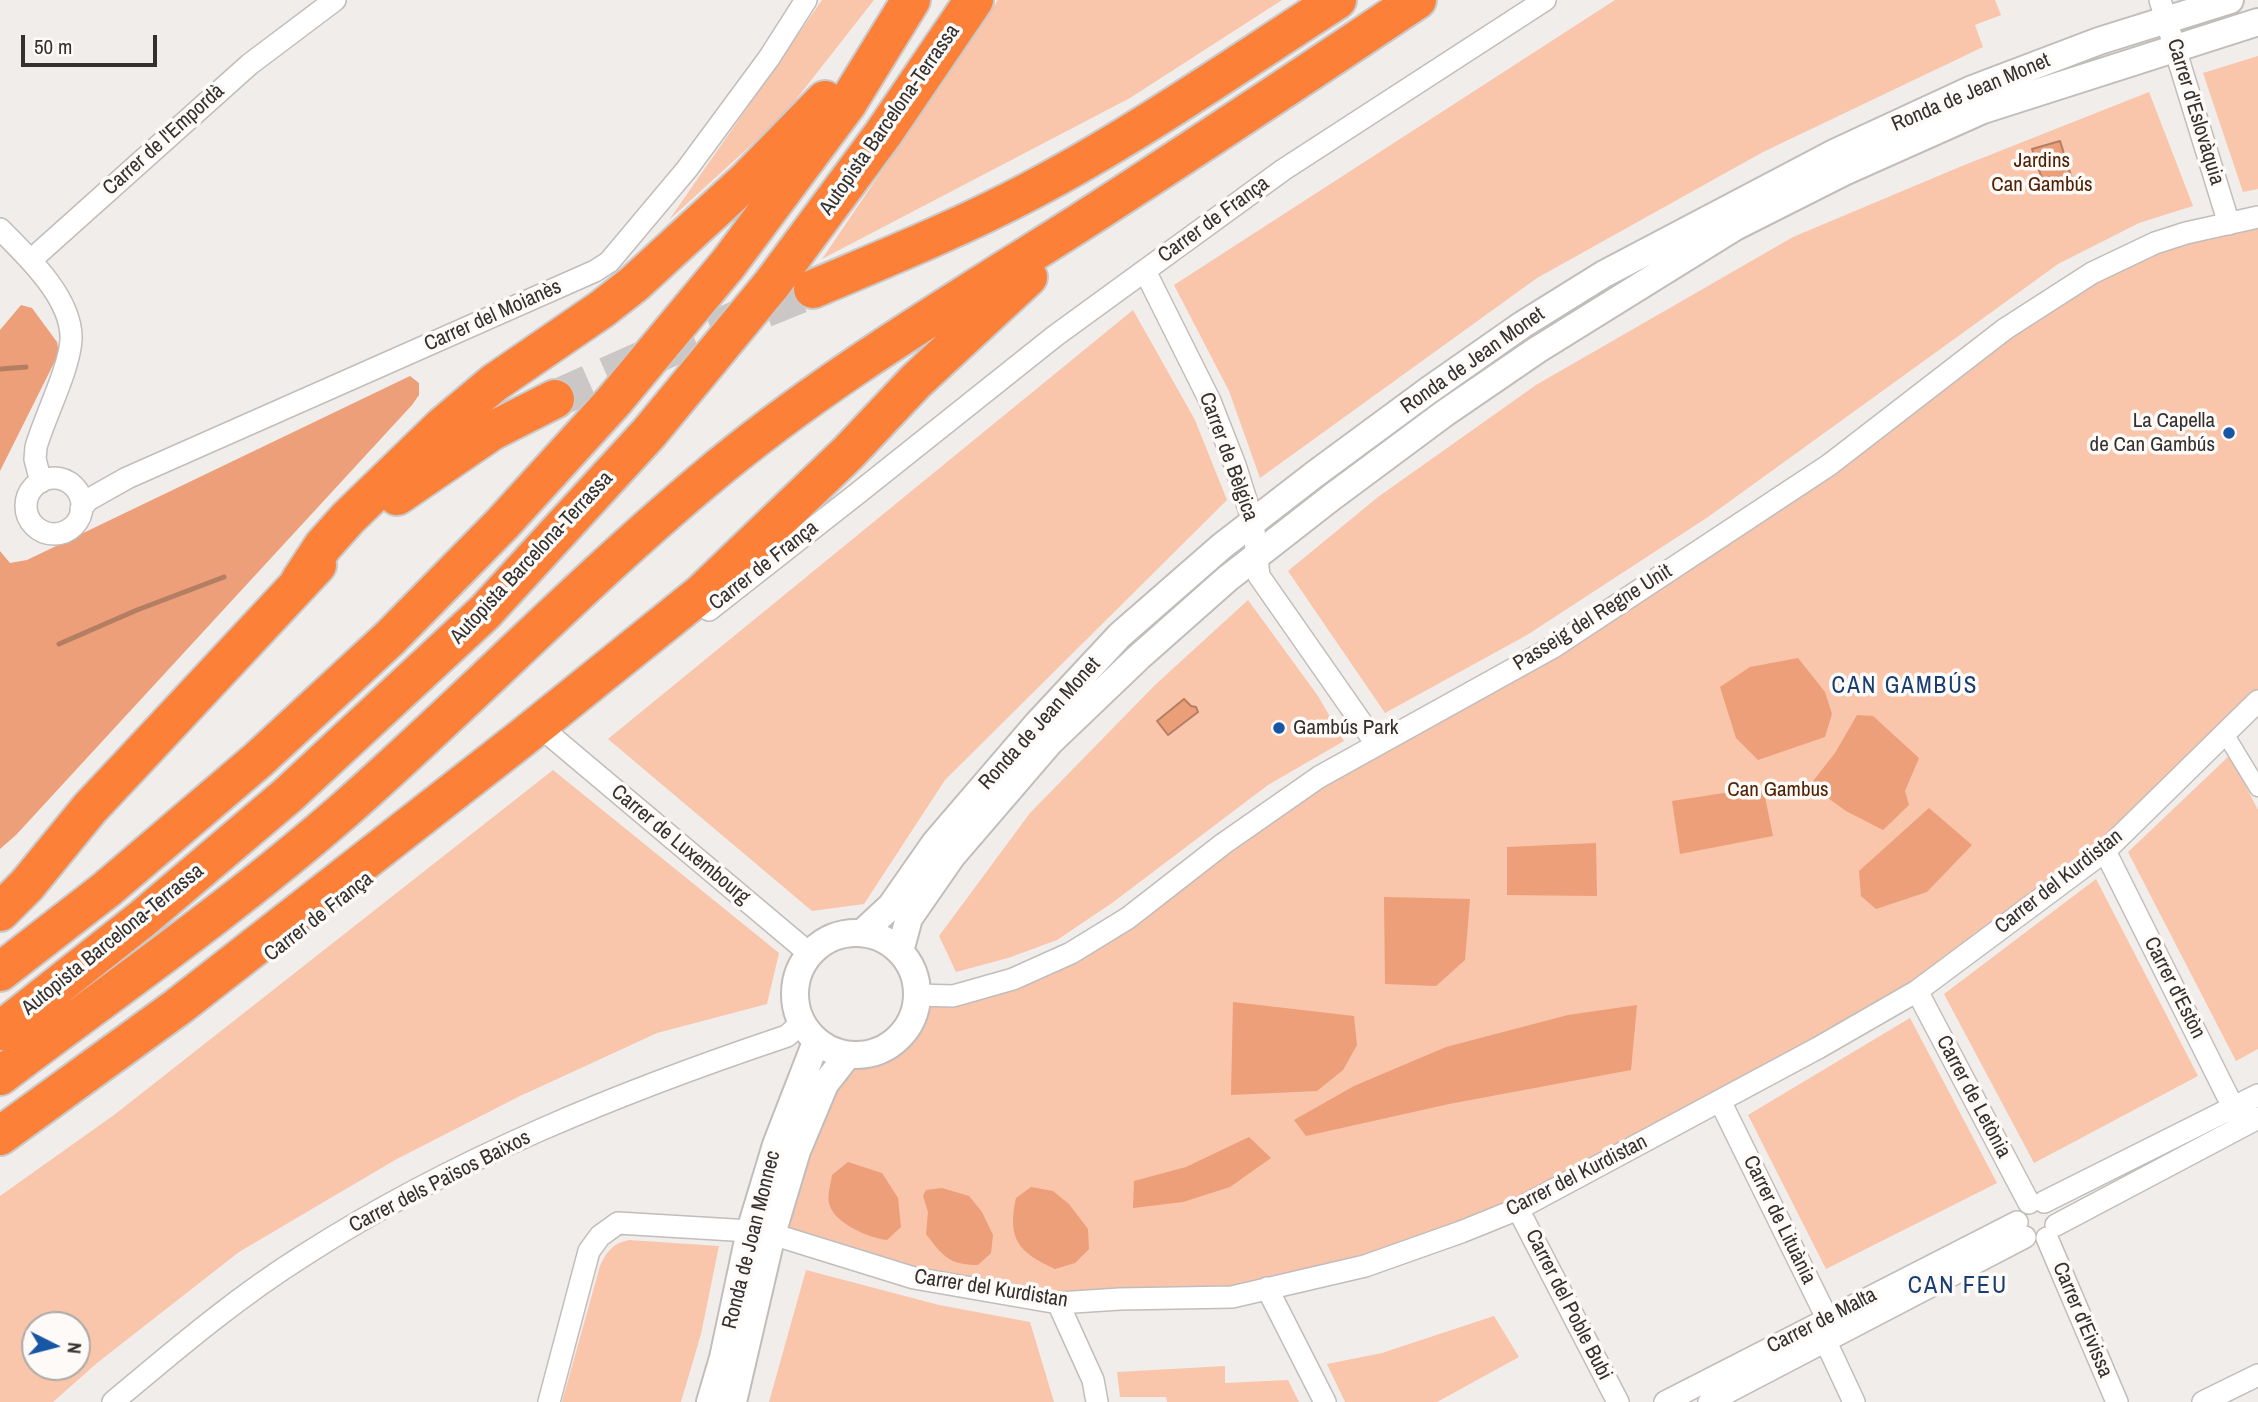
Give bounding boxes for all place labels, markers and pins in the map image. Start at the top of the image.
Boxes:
place label: La Capella de Can Gambús [2090,408,2215,458]
marker: La Capella de Can Gambús [2221,425,2237,441]
place label: Gambús Park [1293,715,1398,741]
marker: Gambús Park [1271,720,1287,736]

